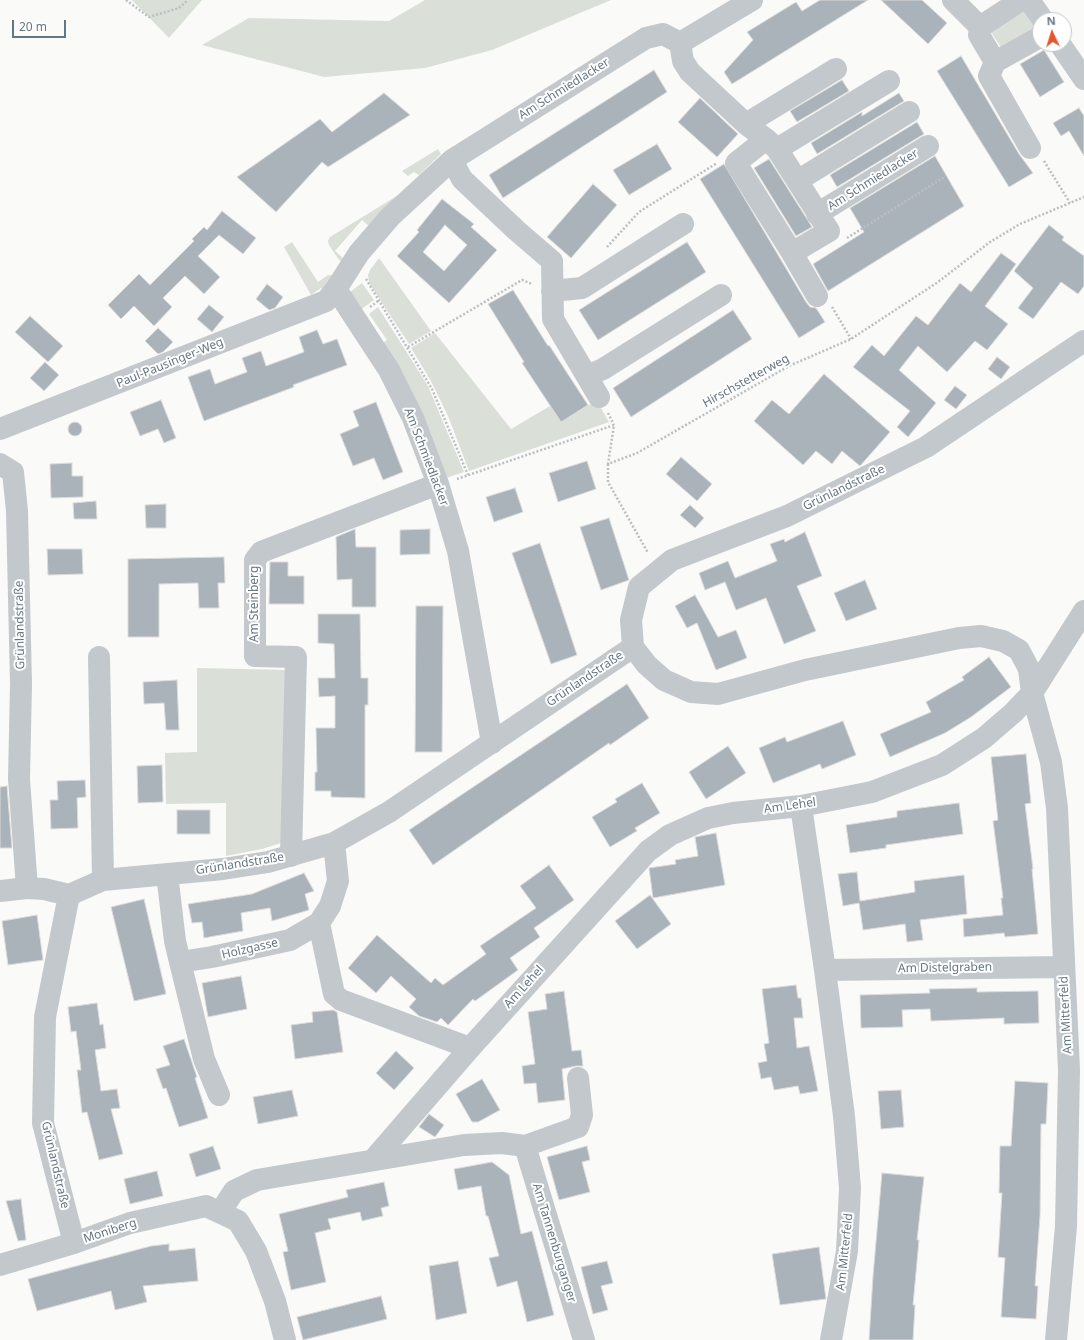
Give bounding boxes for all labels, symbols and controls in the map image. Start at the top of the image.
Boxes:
scale bar [14,12,68,38]
north arrow [1032,12,1072,52]
text: N [1046,13,1056,28]
text: 20 m [19,18,47,35]
street label: Am Schmiedlacker [516,55,612,123]
street label: Am Schmiedlacker [825,146,921,214]
street label: Paul-Pausinger-Weg [114,335,226,391]
street label: Hirschstetterweg [700,351,792,411]
street label: Am Schmiedlacker [401,406,451,508]
street label: Grünlandstraße [801,462,887,514]
street label: Am Steinberg [248,566,262,642]
street label: Grünlandstraße [12,580,28,670]
street label: Grünlandstraße [544,648,626,710]
street label: Am Lehel [763,795,817,817]
street label: Grünlandstraße [195,850,285,878]
street label: Holzgasse [220,936,280,962]
street label: Am Distelgraben [898,960,992,976]
street label: Am Lehel [501,963,547,1011]
street label: Am Mitterfeld [1057,976,1075,1054]
street label: Grünlandstraße [38,1120,72,1210]
street label: Am Tannenburganger [529,1182,579,1304]
street label: Am Mitterfeld [834,1213,856,1291]
street label: Moniberg [82,1216,138,1246]

